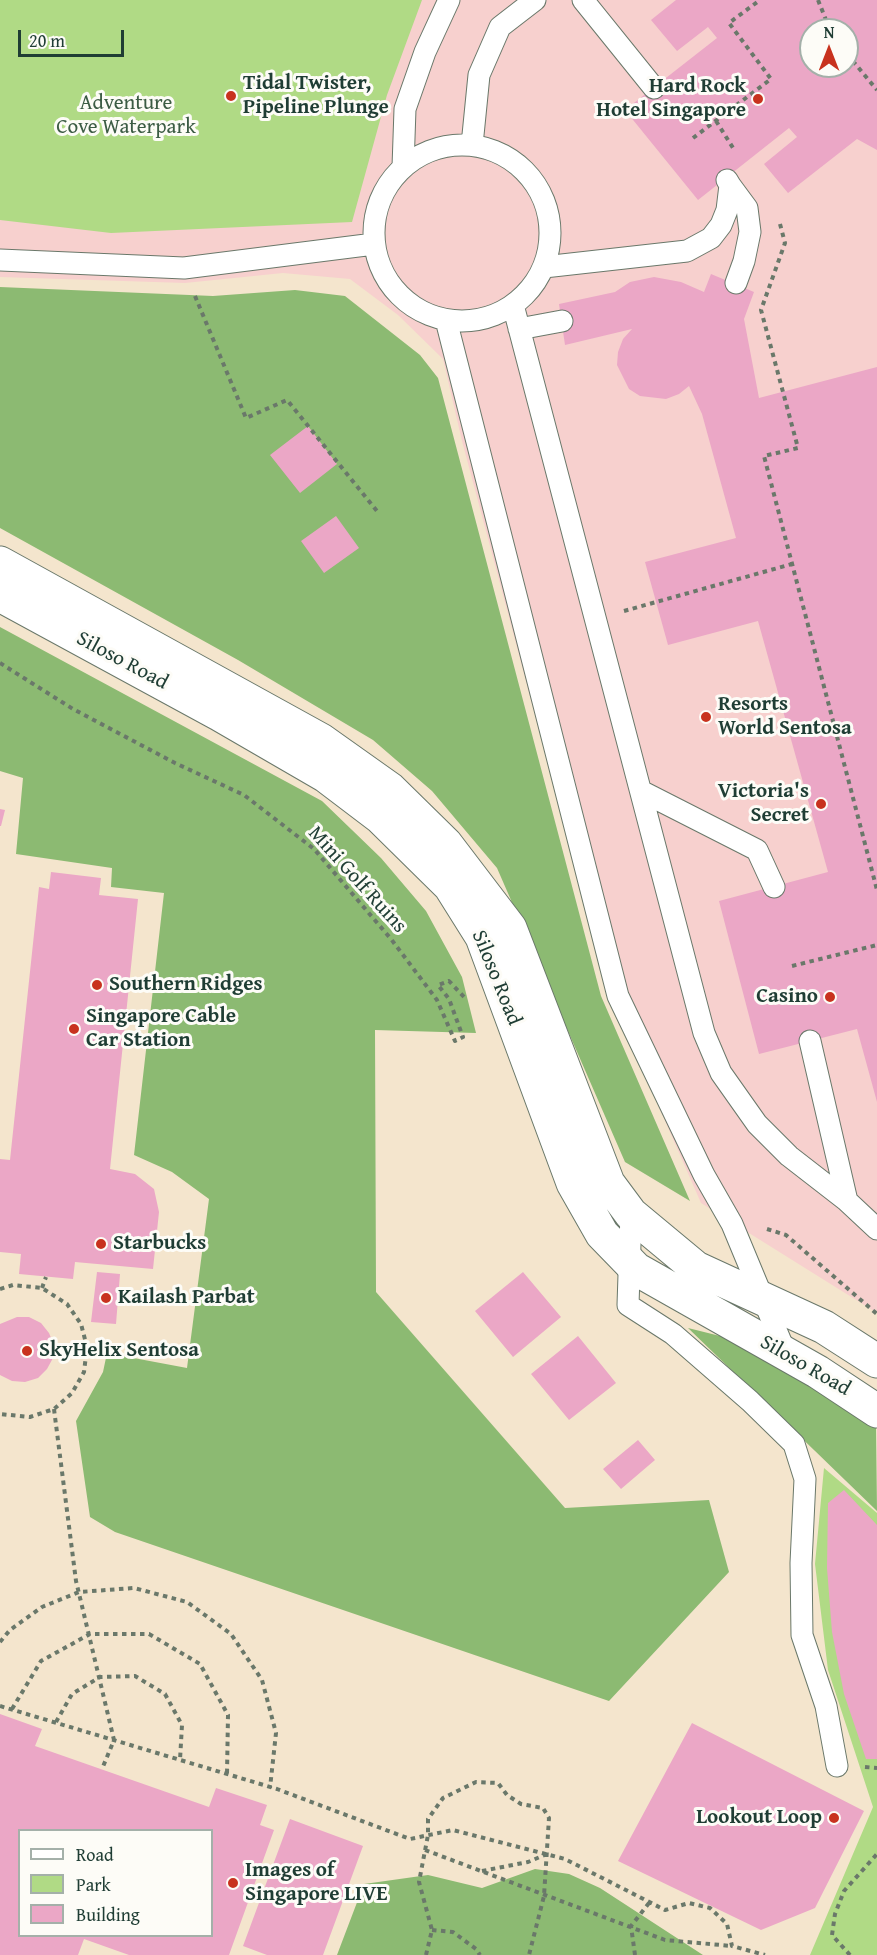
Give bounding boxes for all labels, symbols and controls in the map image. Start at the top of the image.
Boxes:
scale bar [21,18,128,56]
north arrow [799,18,859,78]
text: N [824,20,834,44]
text: 20 m [29,27,65,54]
place label: Tidal Twister, Pipeline Plunge [243,71,389,121]
place label: Hard Rock Hotel Singapore [596,74,746,124]
marker: Tidal Twister, Pipeline Plunge [224,89,238,103]
park label: Adventure Cove Waterpark [56,91,196,141]
marker: Hard Rock Hotel Singapore [751,92,765,106]
street label: Siloso Road [72,626,172,696]
place label: Resorts World Sentosa [718,692,852,742]
marker: Resorts World Sentosa [699,710,713,724]
place label: Victoria's Secret [718,779,809,829]
marker: Victoria's Secret [814,797,828,811]
street label: Mini Golf Ruins [302,821,412,939]
street label: Siloso Road [466,927,526,1029]
place label: Southern Ridges [109,972,263,998]
marker: Southern Ridges [90,978,104,992]
place label: Casino [756,984,818,1010]
marker: Casino [823,990,837,1004]
place label: Singapore Cable Car Station [86,1004,236,1054]
marker: Singapore Cable Car Station [67,1022,81,1036]
place label: Starbucks [113,1231,206,1257]
marker: Starbucks [94,1237,108,1251]
place label: Kailash Parbat [118,1285,255,1311]
marker: Kailash Parbat [99,1291,113,1305]
street label: Siloso Road [755,1330,855,1402]
place label: SkyHelix Sentosa [39,1338,199,1364]
marker: SkyHelix Sentosa [20,1344,34,1358]
place label: Lookout Loop [696,1805,822,1831]
marker: Lookout Loop [827,1811,841,1825]
legend [18,1829,213,1937]
text: Road [76,1841,114,1868]
place label: Images of Singapore LIVE [245,1858,387,1908]
text: Park [76,1871,111,1898]
marker: Images of Singapore LIVE [226,1876,240,1890]
text: Building [76,1901,140,1928]

